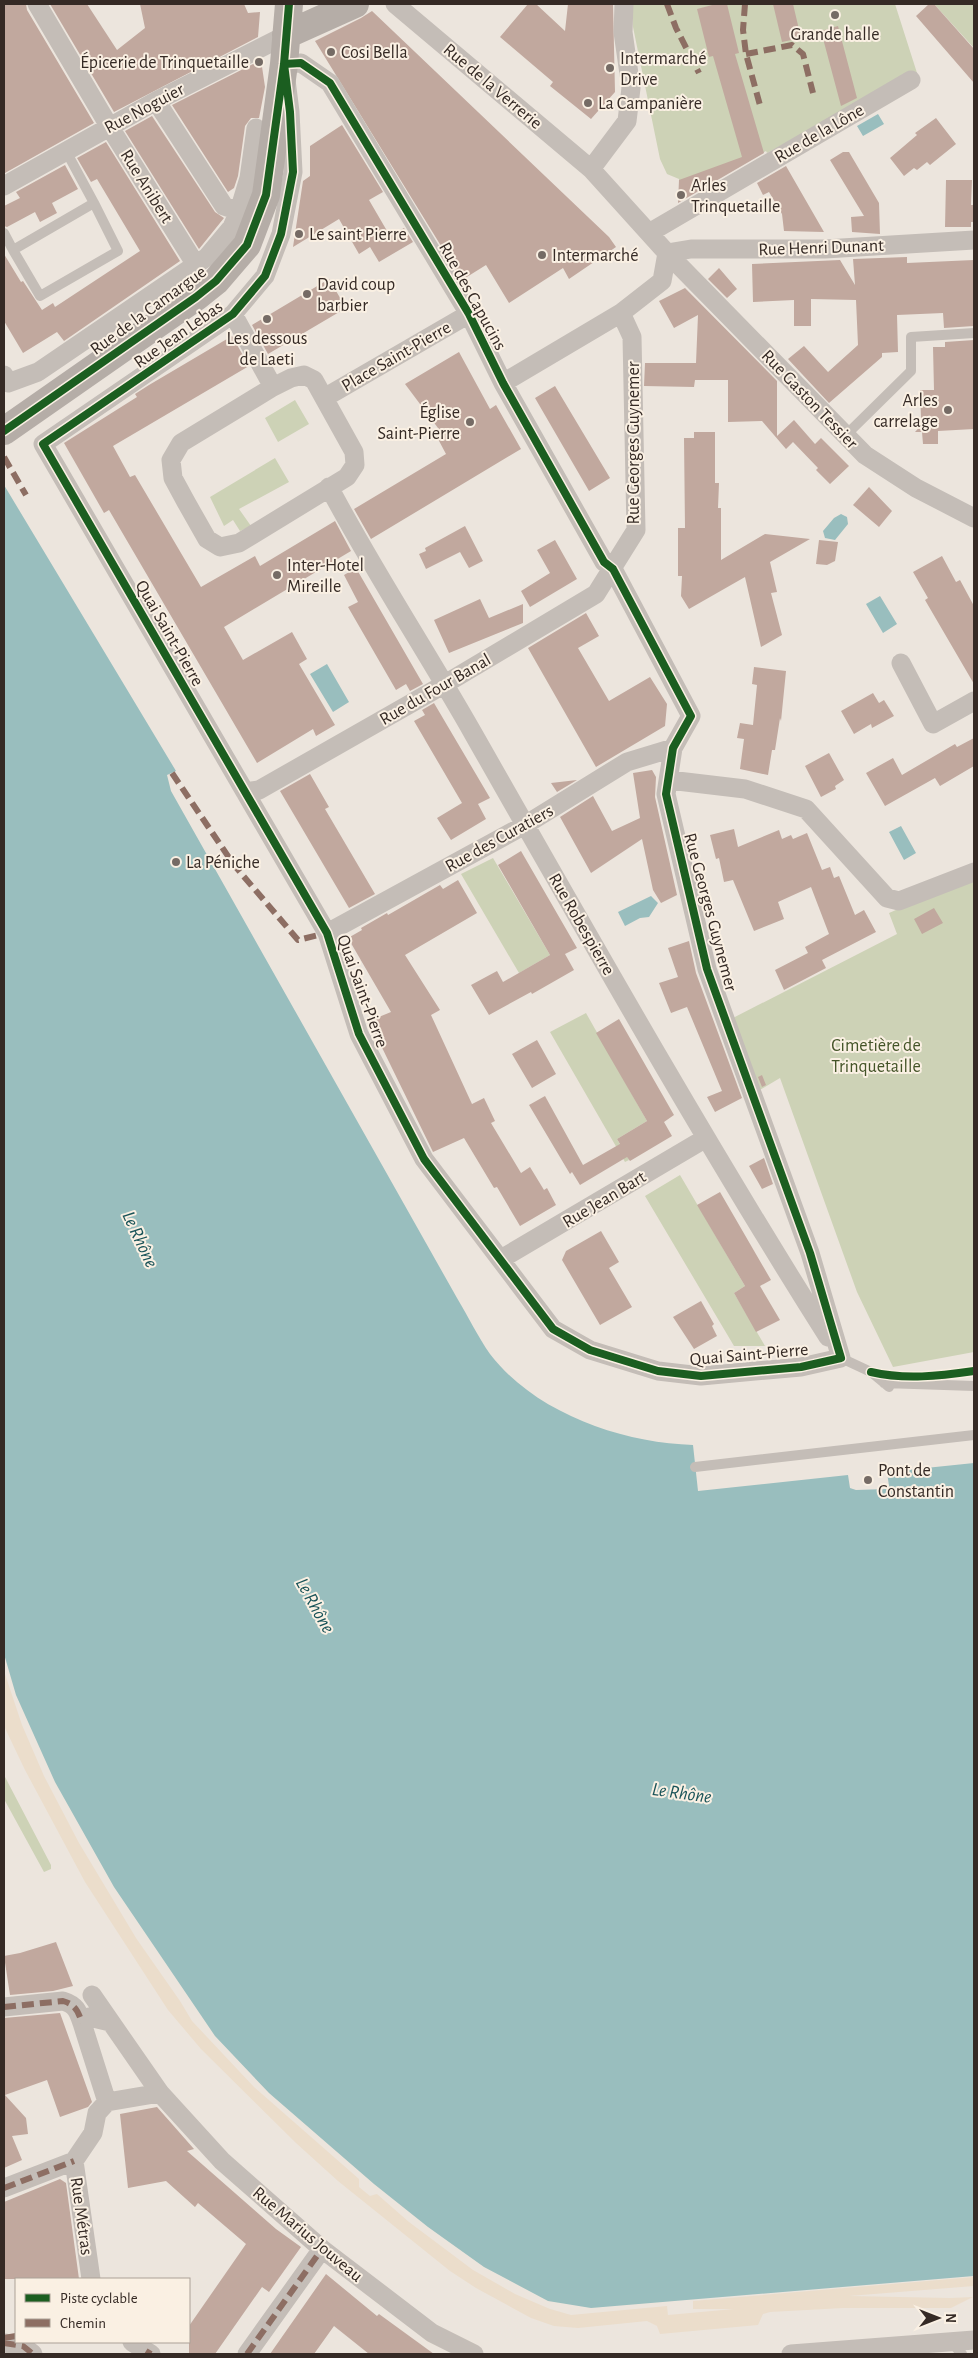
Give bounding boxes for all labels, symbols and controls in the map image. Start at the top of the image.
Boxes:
marker: Grande halle [829,9,841,21]
place label: Grande halle [791,26,879,44]
street label: Rue de la Verrerie [440,41,545,133]
place label: Cosi Bella [341,44,408,62]
marker: Cosi Bella [325,46,337,58]
place label: Intermarché Drive [620,50,706,89]
place label: Épicerie de Trinquetaille [80,51,249,72]
marker: Épicerie de Trinquetaille [253,56,265,68]
marker: Intermarché Drive [604,62,616,74]
street label: Rue Noguier [102,80,187,137]
place label: La Campanière [598,95,702,113]
marker: La Campanière [582,97,594,109]
street label: Rue de la Lône [772,101,867,167]
street label: Rue Anibert [117,147,176,227]
place label: Arles Trinquetaille [691,177,780,216]
marker: Arles Trinquetaille [675,189,687,201]
place label: Le saint Pierre [309,226,407,244]
marker: Le saint Pierre [293,228,305,240]
street label: Rue Henri Dunant [758,237,884,259]
street label: Rue des Capucins [435,239,509,354]
place label: Intermarché [552,247,638,265]
marker: Intermarché [536,249,548,261]
street label: Rue de la Camargue [87,263,210,359]
place label: David coup barbier [317,276,395,315]
marker: David coup barbier [301,288,313,300]
street label: Rue Jean Lebas [131,298,226,372]
marker: Les dessous de Laeti [261,313,273,325]
street label: Place Saint-Pierre [339,318,454,395]
place label: Les dessous de Laeti [227,330,307,369]
street label: Rue Gaston Tessier [758,347,861,453]
street label: Rue Georges Guynemer [625,361,643,525]
place label: Arles carrelage [873,392,938,431]
place label: Église Saint-Pierre [378,401,460,443]
marker: Arles carrelage [942,404,954,416]
marker: Église Saint-Pierre [464,416,476,428]
place label: Inter-Hotel Mireille [287,557,364,596]
marker: Inter-Hotel Mireille [271,569,283,581]
street label: Quai Saint-Pierre [132,578,207,689]
street label: Rue du Four Banal [377,651,494,729]
street label: Rue des Curatiers [443,802,556,876]
street label: Rue Georges Guynemer [680,831,740,994]
place label: La Péniche [186,854,260,872]
marker: La Péniche [170,856,182,868]
street label: Rue Robespierre [545,871,617,978]
street label: Quai Saint-Pierre [333,932,391,1050]
park label: Cimetière de Trinquetaille [831,1037,921,1076]
street label: Rue Jean Bart [560,1168,649,1232]
water label: Le Rhône [118,1208,161,1271]
street label: Quai Saint-Pierre [689,1341,809,1369]
place label: Pont de Constantin [878,1462,954,1501]
marker: Pont de Constantin [862,1474,874,1486]
water label: Le Rhône [292,1575,338,1637]
water label: Le Rhône [651,1780,713,1807]
street label: Rue Métras [67,2176,95,2256]
street label: Rue Marius Jouveau [249,2184,366,2286]
legend [15,2278,190,2343]
text: Piste cyclable [60,2291,138,2306]
north arrow [913,2293,963,2343]
text: N [943,2313,957,2323]
text: Chemin [60,2316,106,2331]

